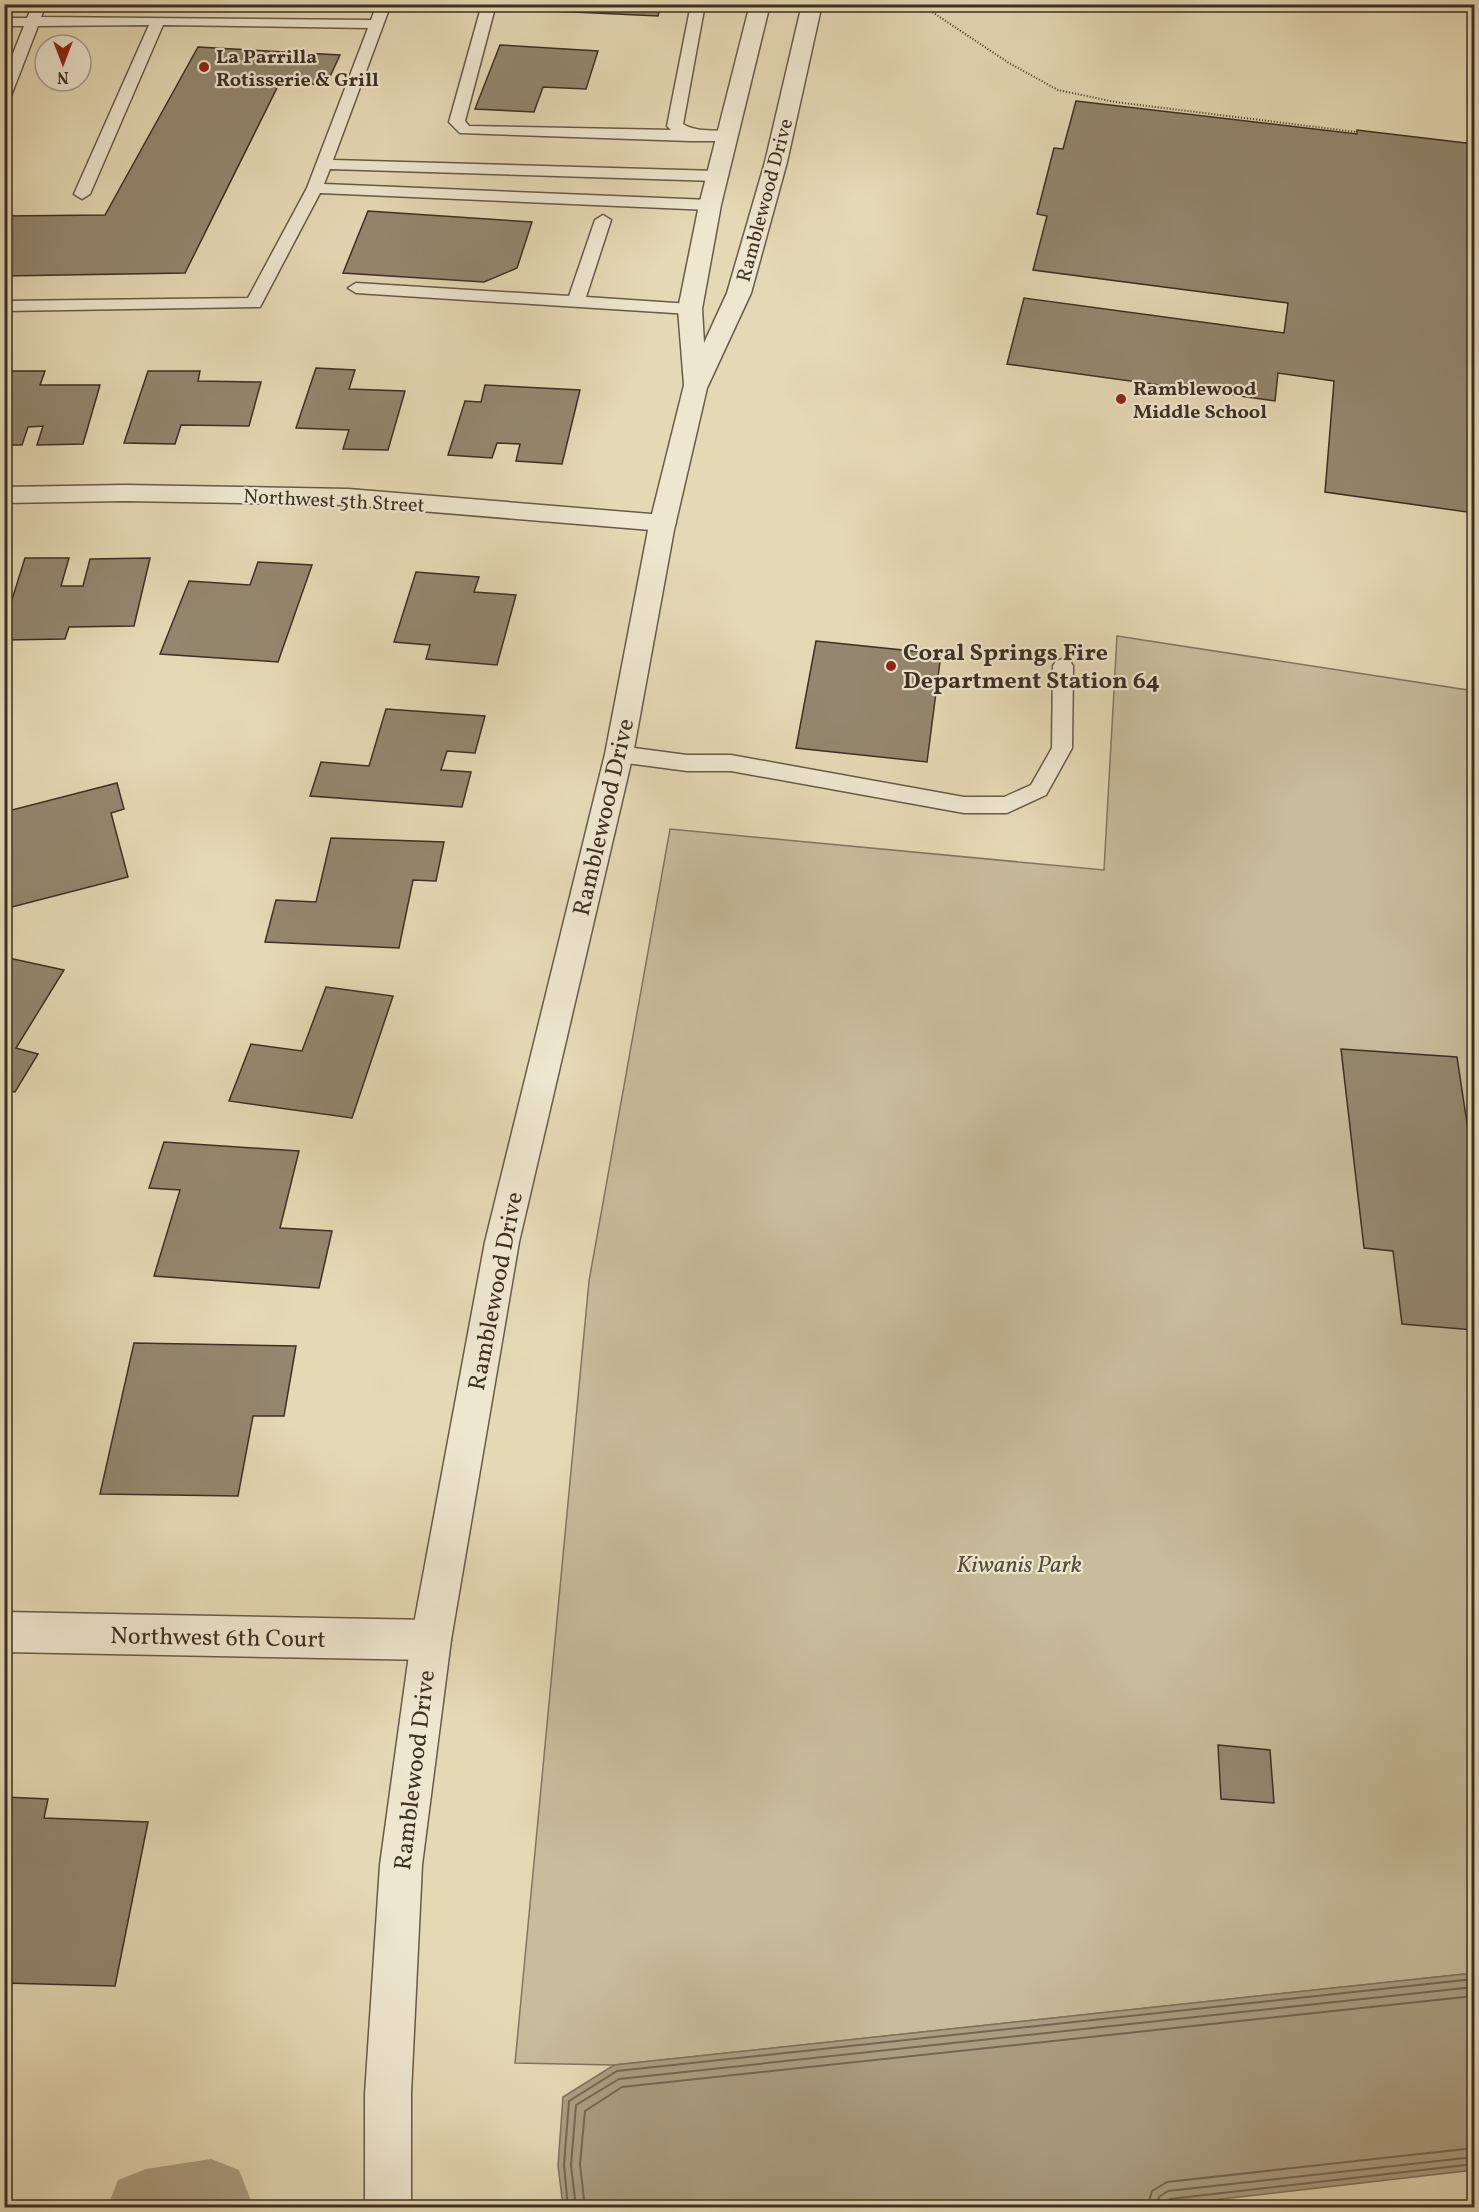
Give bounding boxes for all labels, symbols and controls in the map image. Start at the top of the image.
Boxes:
north arrow [33,33,93,93]
place label: La Parrilla Rotisserie & Grill [216,44,379,95]
marker: La Parrilla Rotisserie & Grill [197,60,211,74]
text: N [57,65,69,87]
street label: Ramblewood Drive [731,116,801,285]
place label: Ramblewood Middle School [1133,376,1267,427]
marker: Ramblewood Middle School [1114,392,1128,406]
street label: Northwest 5th Street [243,483,425,521]
place label: Coral Springs Fire Department Station 64 [903,637,1160,699]
marker: Coral Springs Fire Department Station 64 [884,659,898,673]
street label: Ramblewood Drive [566,715,644,920]
street label: Ramblewood Drive [461,1189,533,1394]
park label: Kiwanis Park [956,1549,1082,1583]
street label: Northwest 6th Court [110,1620,326,1658]
street label: Ramblewood Drive [387,1668,445,1872]

